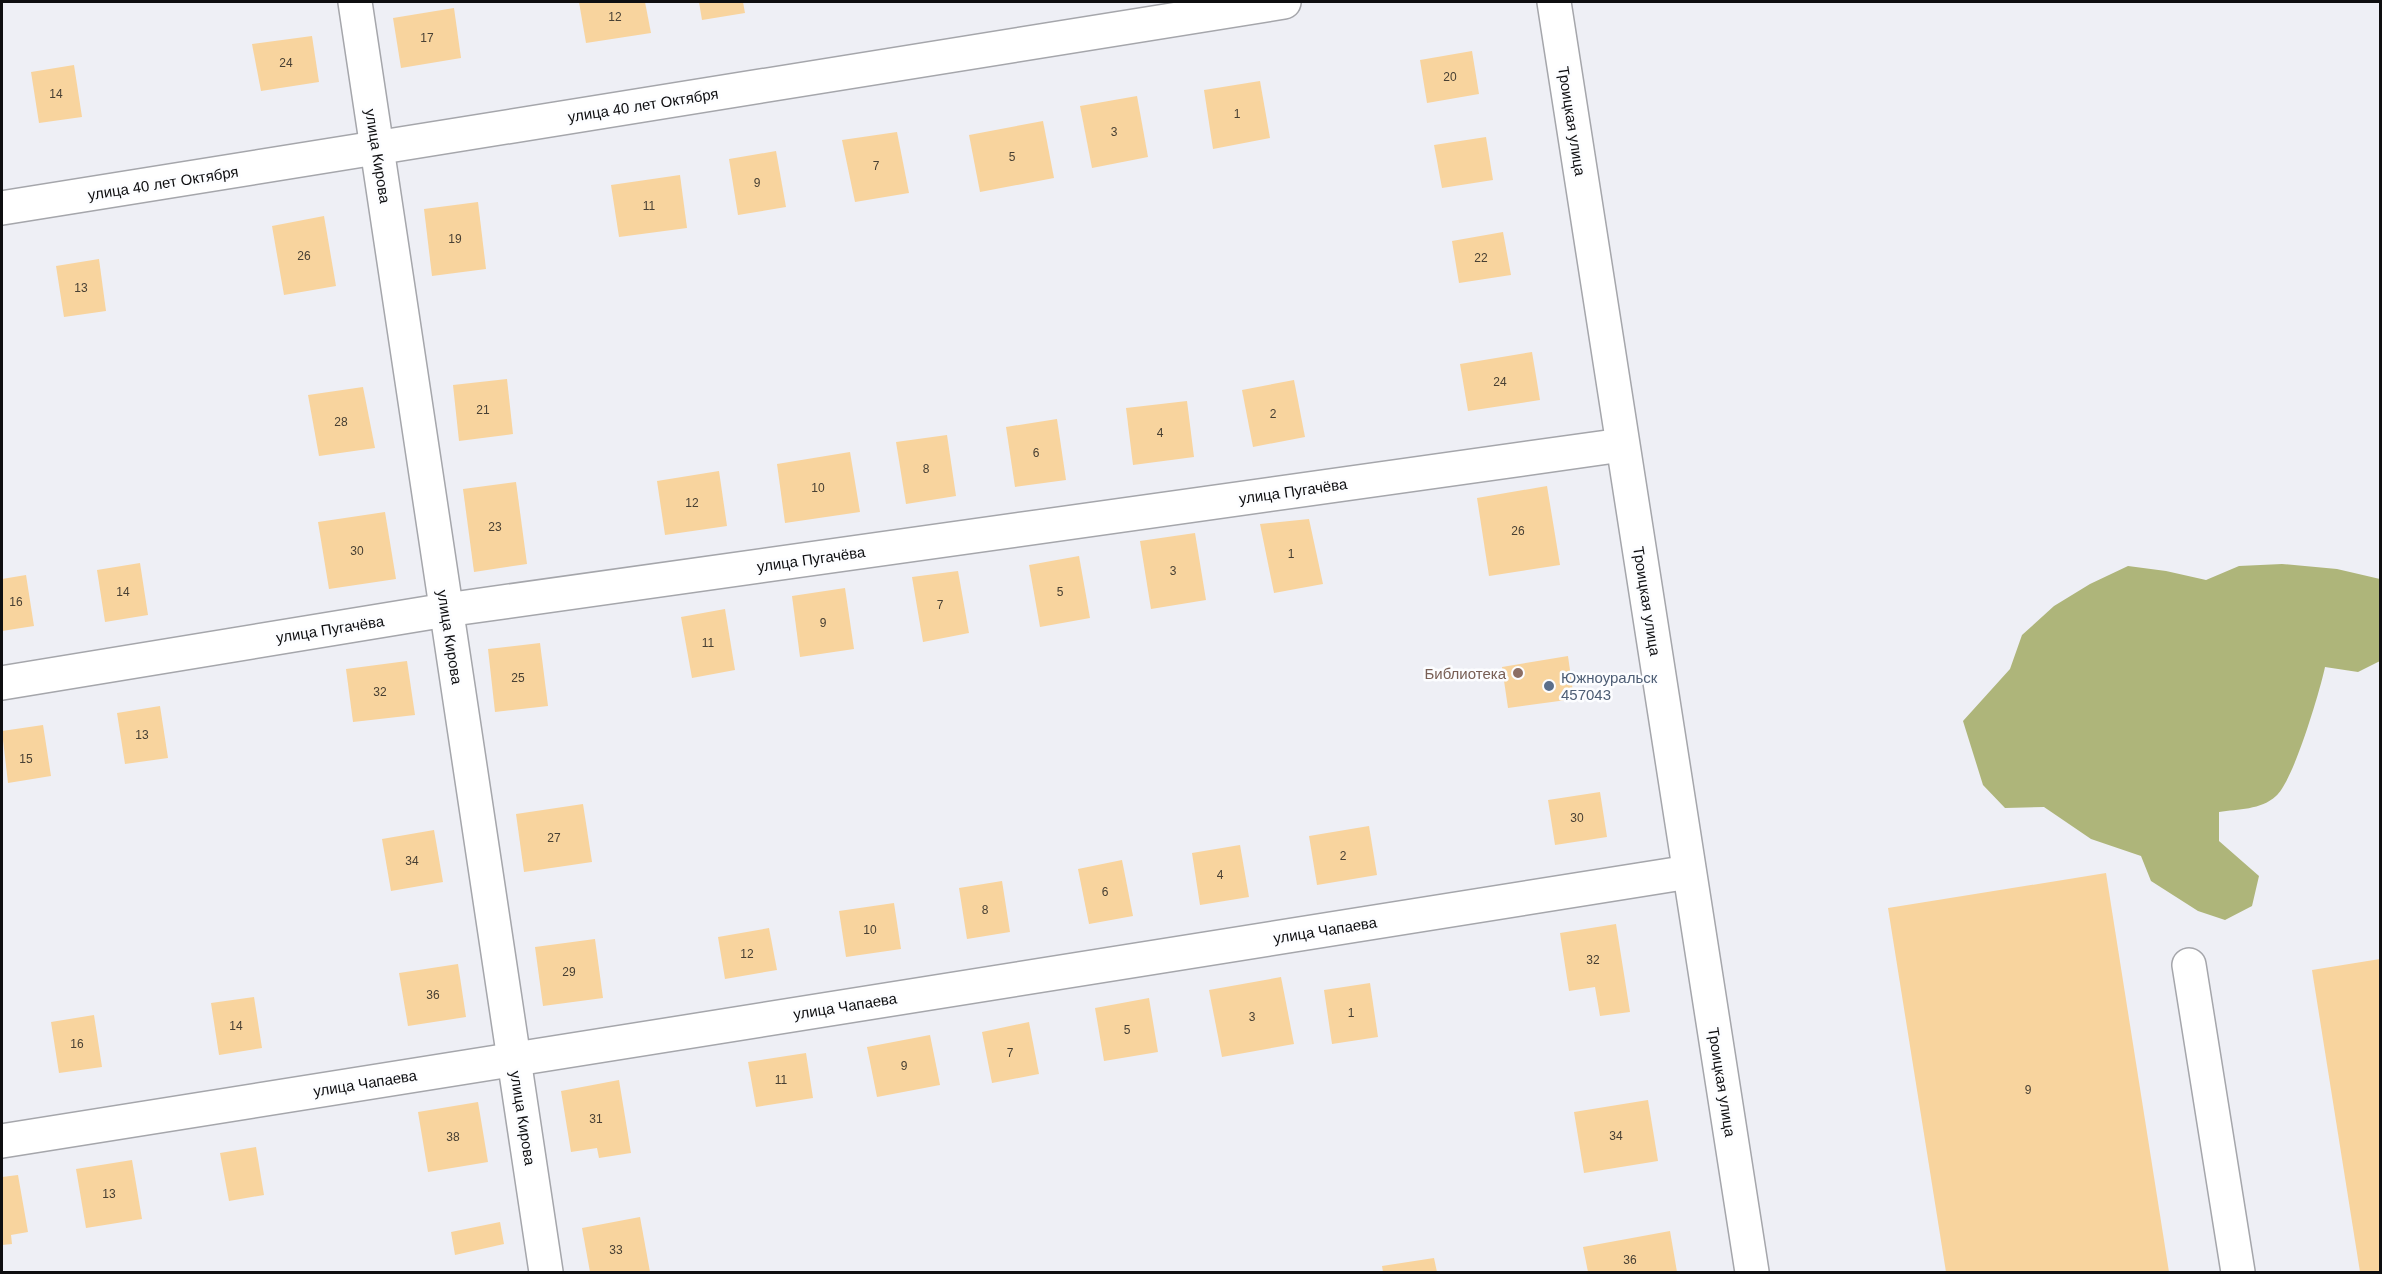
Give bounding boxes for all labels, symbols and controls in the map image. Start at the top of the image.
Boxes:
house number: 12 [608,10,622,24]
house number: 17 [420,31,434,45]
house number: 24 [279,56,293,70]
street label: Троицкая улица [1555,65,1589,178]
house number: 20 [1443,70,1457,84]
street label: улица 40 лет Октября [567,85,719,125]
house number: 14 [49,87,63,101]
house number: 1 [1234,107,1241,121]
street label: улица Кирова [362,108,394,205]
house number: 3 [1111,125,1118,139]
house number: 5 [1009,150,1016,164]
house number: 7 [873,159,880,173]
street label: улица 40 лет Октября [87,163,239,203]
house number: 9 [754,176,761,190]
house number: 11 [643,199,656,213]
house number: 19 [448,232,462,246]
house number: 26 [297,249,311,263]
house number: 22 [1474,251,1488,265]
house number: 13 [74,281,88,295]
house number: 24 [1493,375,1507,389]
house number: 21 [476,403,490,417]
house number: 2 [1270,407,1277,421]
house number: 28 [334,415,348,429]
house number: 4 [1157,426,1164,440]
house number: 6 [1033,446,1040,460]
house number: 8 [923,462,930,476]
street label: улица Пугачёва [1238,475,1349,507]
house number: 10 [811,481,825,495]
house number: 12 [685,496,699,510]
house number: 23 [488,520,502,534]
house number: 26 [1511,524,1525,538]
street label: улица Пугачёва [756,543,867,575]
house number: 30 [350,544,364,558]
street label: Троицкая улица [1630,545,1664,658]
house number: 1 [1288,547,1295,561]
house number: 3 [1170,564,1177,578]
house number: 14 [116,585,130,599]
house number: 5 [1057,585,1064,599]
street label: улица Кирова [434,589,466,686]
house number: 16 [9,595,23,609]
house number: 7 [937,598,944,612]
street label: улица Пугачёва [275,612,386,646]
house number: 9 [820,616,827,630]
house number: 11 [702,636,715,650]
place label: Библиотека [1424,665,1507,682]
marker: Библиотека [1511,666,1525,680]
place label: Южноуральск 457043 [1561,669,1658,703]
house number: 25 [511,671,525,685]
marker: Южноуральск 457043 [1542,679,1556,693]
house number: 32 [373,685,387,699]
house number: 13 [135,728,149,742]
house number: 15 [19,752,33,766]
house number: 30 [1570,811,1584,825]
house number: 27 [547,831,561,845]
house number: 2 [1340,849,1347,863]
house number: 34 [405,854,419,868]
house number: 4 [1217,868,1224,882]
house number: 6 [1102,885,1109,899]
house number: 8 [982,903,989,917]
street label: улица Чапаева [1272,913,1379,947]
house number: 10 [863,923,877,937]
house number: 12 [740,947,754,961]
house number: 32 [1586,953,1600,967]
house number: 29 [562,965,576,979]
house number: 36 [426,988,440,1002]
street label: улица Чапаева [792,989,899,1023]
house number: 1 [1348,1006,1355,1020]
house number: 3 [1249,1010,1256,1024]
house number: 14 [229,1019,243,1033]
house number: 5 [1124,1023,1131,1037]
street label: Троицкая улица [1705,1026,1739,1139]
house number: 16 [70,1037,84,1051]
house number: 7 [1007,1046,1014,1060]
house number: 9 [901,1059,908,1073]
street label: улица Чапаева [312,1066,419,1100]
street label: улица Кирова [507,1070,539,1167]
house number: 11 [775,1073,788,1087]
house number: 9 [2025,1083,2032,1097]
house number: 31 [589,1112,603,1126]
house number: 34 [1609,1129,1623,1143]
house number: 38 [446,1130,460,1144]
house number: 13 [102,1187,116,1201]
house number: 33 [609,1243,623,1257]
house number: 36 [1623,1253,1637,1267]

